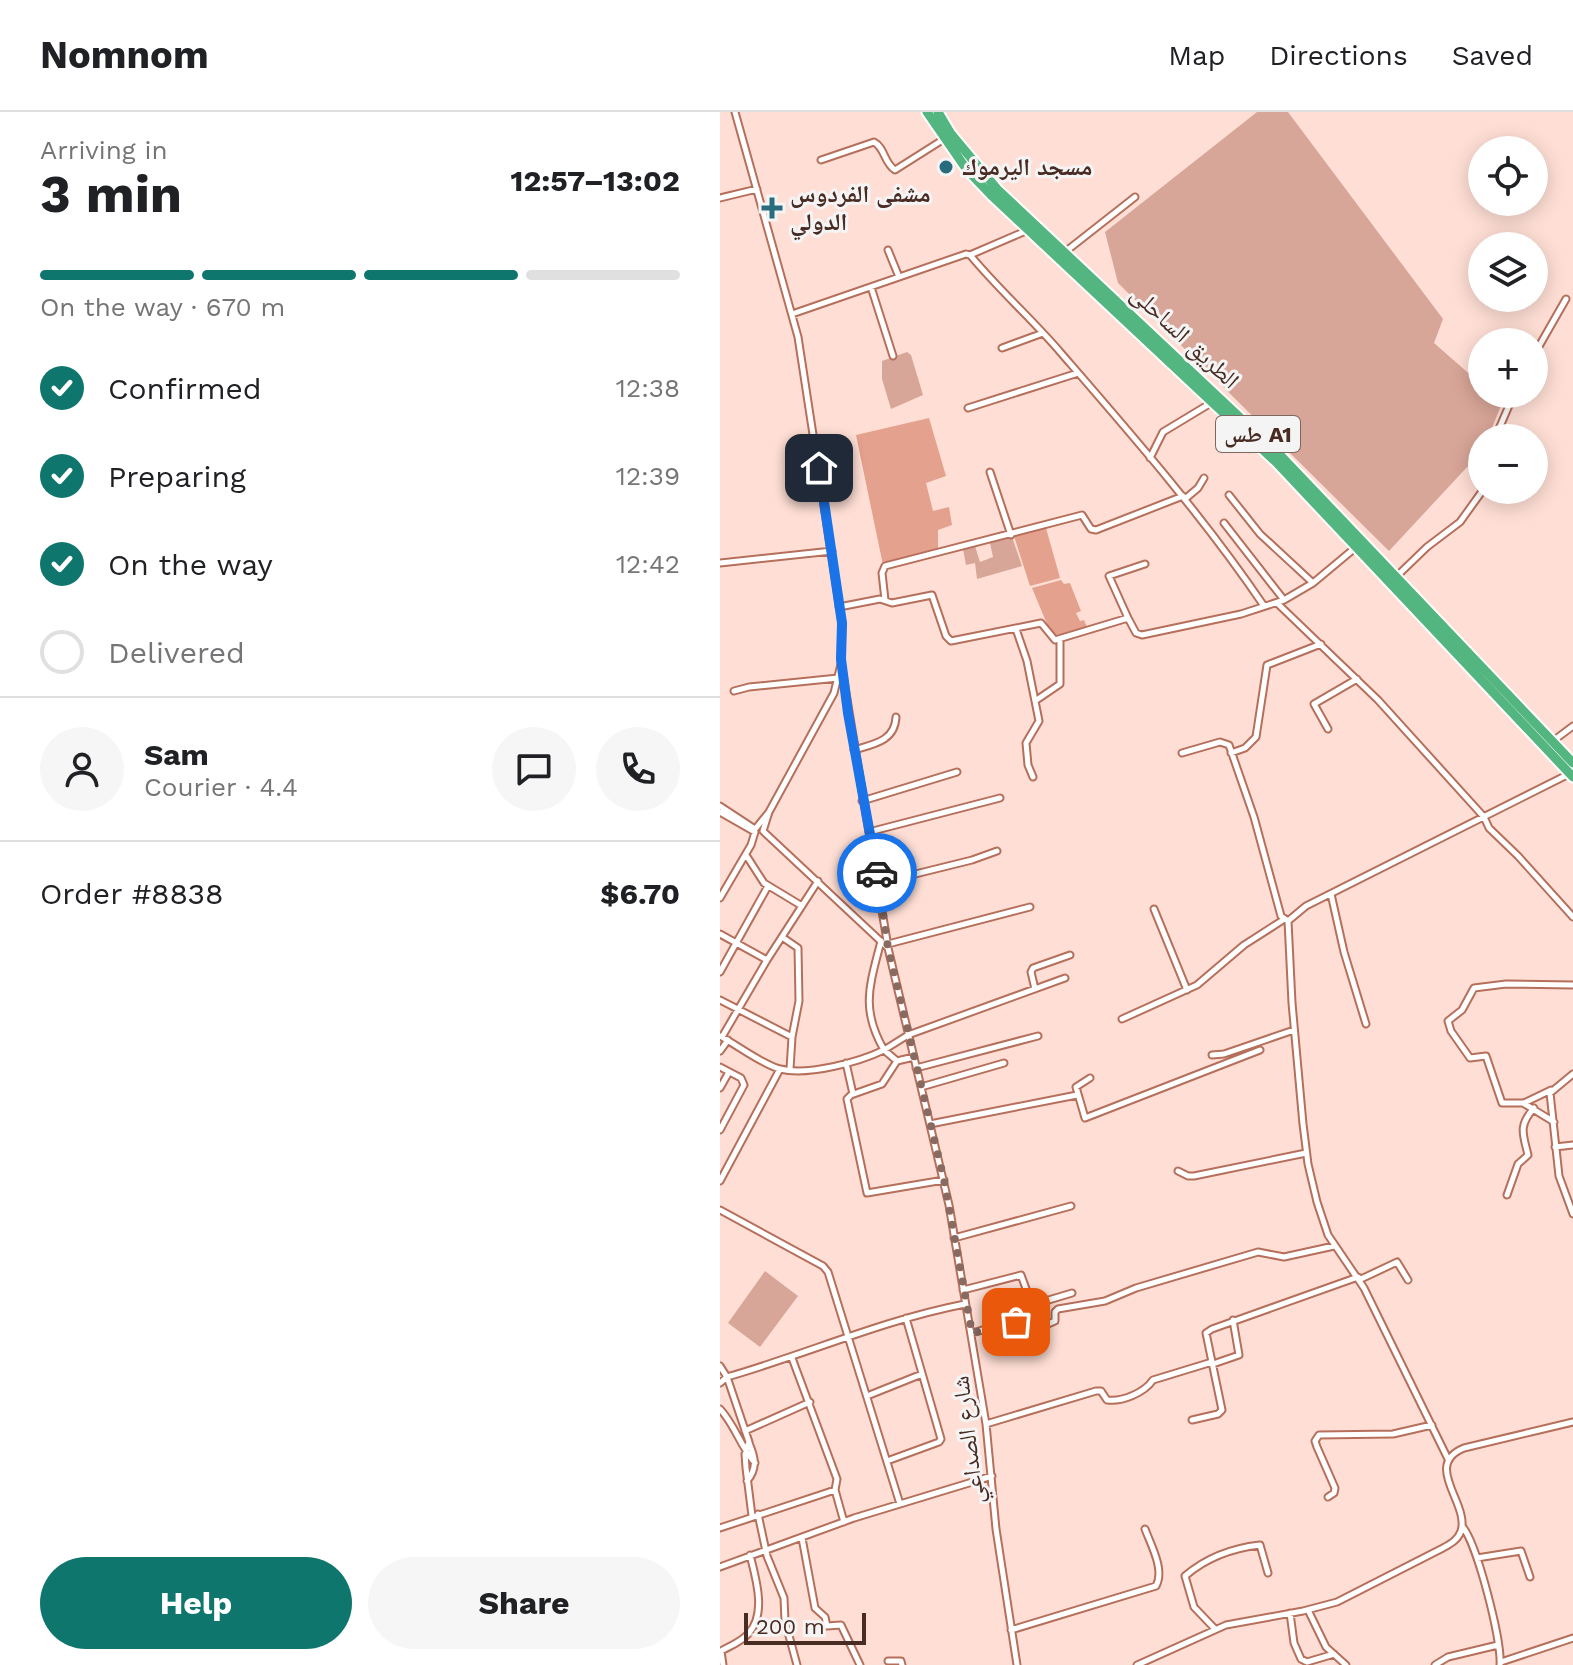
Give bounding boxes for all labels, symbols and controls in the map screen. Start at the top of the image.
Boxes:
text: Nomnom [40,33,209,77]
text: Map [1168,39,1225,72]
text: Directions [1269,39,1408,72]
text: Saved [1452,39,1533,72]
text: Arriving in [40,135,168,165]
map controls [1468,136,1548,504]
button: locate [1468,136,1548,216]
place label: مسجد اليرموك [962,153,1092,181]
marker: مسجد اليرموك [937,158,955,176]
text: 12:57–13:02 [510,163,680,198]
text: 3 min [40,164,182,225]
place label: مشفى الفردوس الدولي [790,180,931,241]
marker: مشفى الفردوس الدولي [761,197,783,219]
button: layers [1468,232,1548,312]
street label: الطريق الساحلى [1125,280,1245,394]
text: On the way · 670 m [40,292,285,322]
button: + [1468,328,1548,408]
icon: check [40,366,84,410]
text: Confirmed [108,371,262,406]
text: 12:38 [616,373,680,403]
road number: طس A1 [1216,416,1300,452]
button: − [1468,424,1548,504]
pin [785,434,853,502]
icon: home [797,446,841,490]
icon: check [40,454,84,498]
text: Preparing [108,459,246,494]
text: 12:39 [616,461,680,491]
icon: check [40,542,84,586]
text: On the way [108,547,273,582]
text: 12:42 [616,549,680,579]
text: Delivered [108,635,245,670]
button: person [40,727,124,811]
button: chat [492,727,576,811]
button: phone [596,727,680,811]
text: Sam [144,737,209,772]
text: Courier · 4.4 [144,772,298,802]
courier [837,833,917,913]
icon: car [855,851,899,895]
text: Order #8838 [40,876,223,911]
text: $6.70 [600,876,680,911]
pin [982,1288,1050,1356]
icon: bag [994,1300,1038,1344]
street label: شارع الصداعي [946,1374,995,1506]
button: Help [40,1557,352,1649]
button: Share [368,1557,680,1649]
scale bar [744,1609,866,1645]
text: 200 m [756,1614,825,1639]

